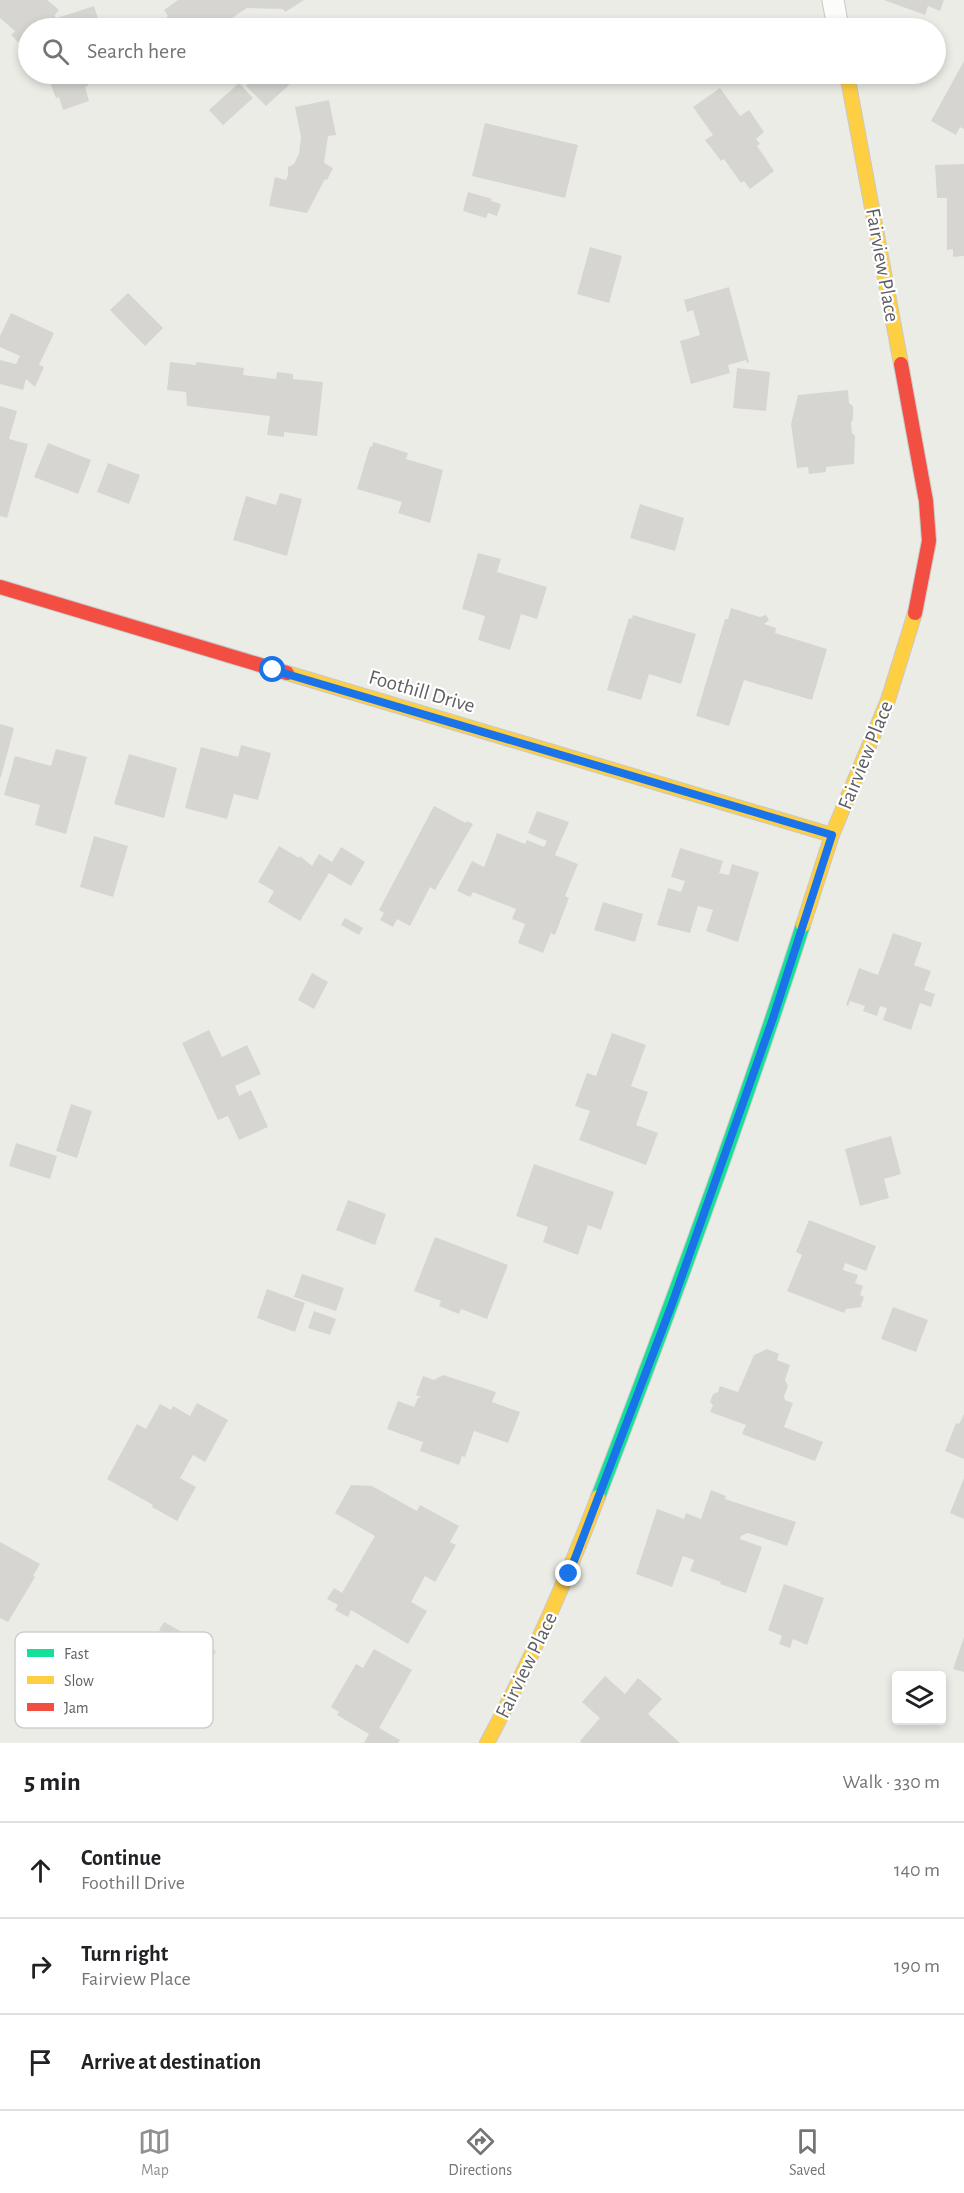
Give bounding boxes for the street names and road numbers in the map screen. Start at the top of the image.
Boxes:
street label: Fairview Place [862,207,903,324]
street label: Foothill Drive [366,666,477,717]
street label: Fairview Place [834,698,897,813]
street label: Fairview Place [492,1609,561,1722]

